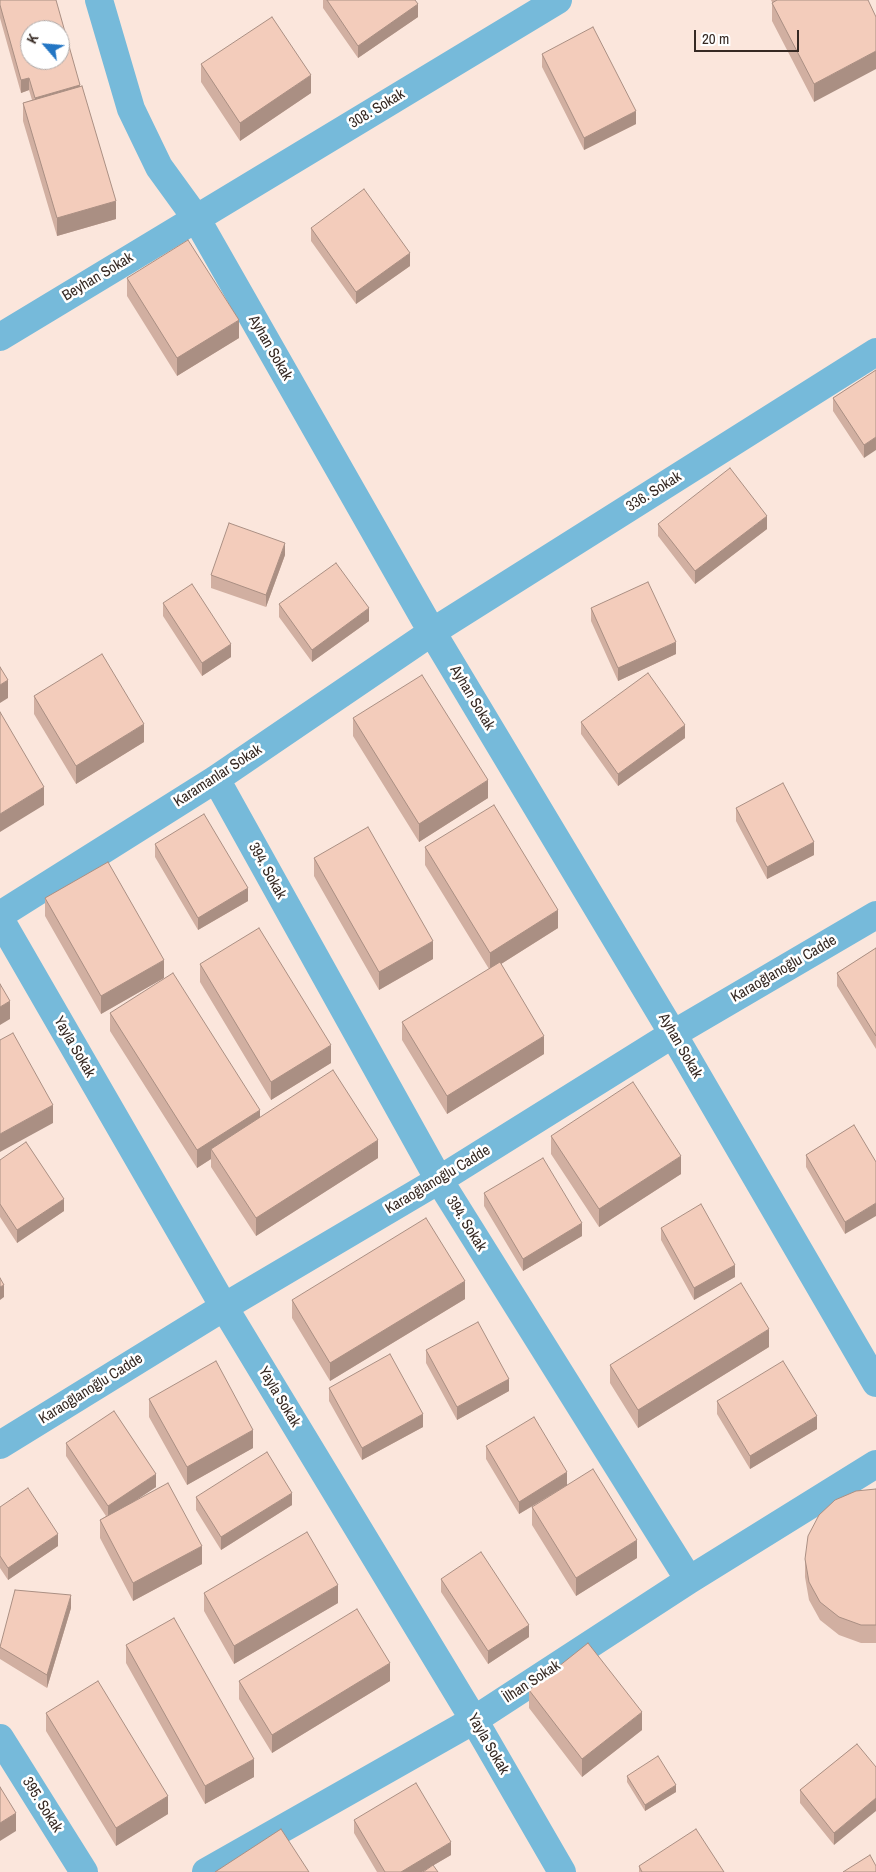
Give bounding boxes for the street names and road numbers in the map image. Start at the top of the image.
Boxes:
street label: 308. Sokak [346,85,408,133]
street label: Beyhan Sokak [59,249,137,305]
street label: Ayhan Sokak [244,312,296,384]
street label: 336. Sokak [623,468,685,516]
street label: Ayhan Sokak [446,662,498,734]
street label: Karamanlar Sokak [171,741,265,811]
street label: 394. Sokak [244,840,290,902]
street label: Karaoğlanoğlu Cadde [728,931,840,1007]
street label: Ayhan Sokak [654,1010,706,1082]
street label: Yayla Sokak [49,1013,99,1081]
street label: Karaoğlanoğlu Cadde [382,1142,494,1218]
street label: 394. Sokak [442,1193,490,1255]
street label: Karaoğlanoğlu Cadde [36,1350,146,1428]
street label: Yayla Sokak [254,1363,304,1431]
street label: İlhan Sokak [500,1657,564,1707]
street label: Yayla Sokak [463,1710,513,1778]
street label: 395. Sokak [18,1774,66,1836]

